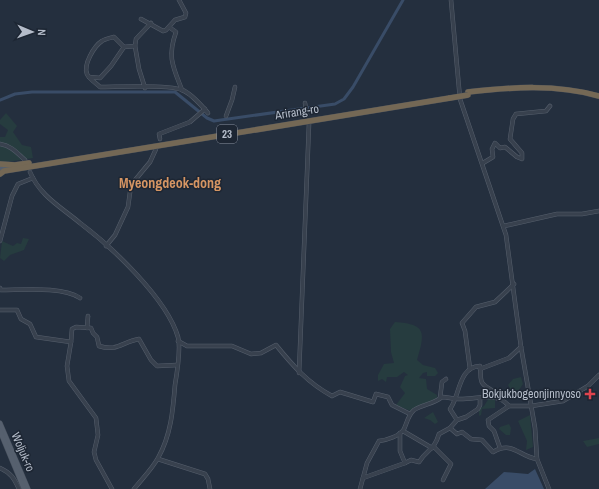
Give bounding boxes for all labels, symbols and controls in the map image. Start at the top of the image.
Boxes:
north arrow [12,12,52,52]
text: N [35,29,49,36]
street label: Arirang-ro [273,101,320,124]
road number: 23 [217,125,237,143]
district label: Myeongdeok-dong [119,174,221,192]
place label: Bokjukbogeonjinnyoso [482,386,581,402]
marker: Bokjukbogeonjinnyoso [584,388,596,400]
street label: Woljuk-ro [8,430,38,474]

